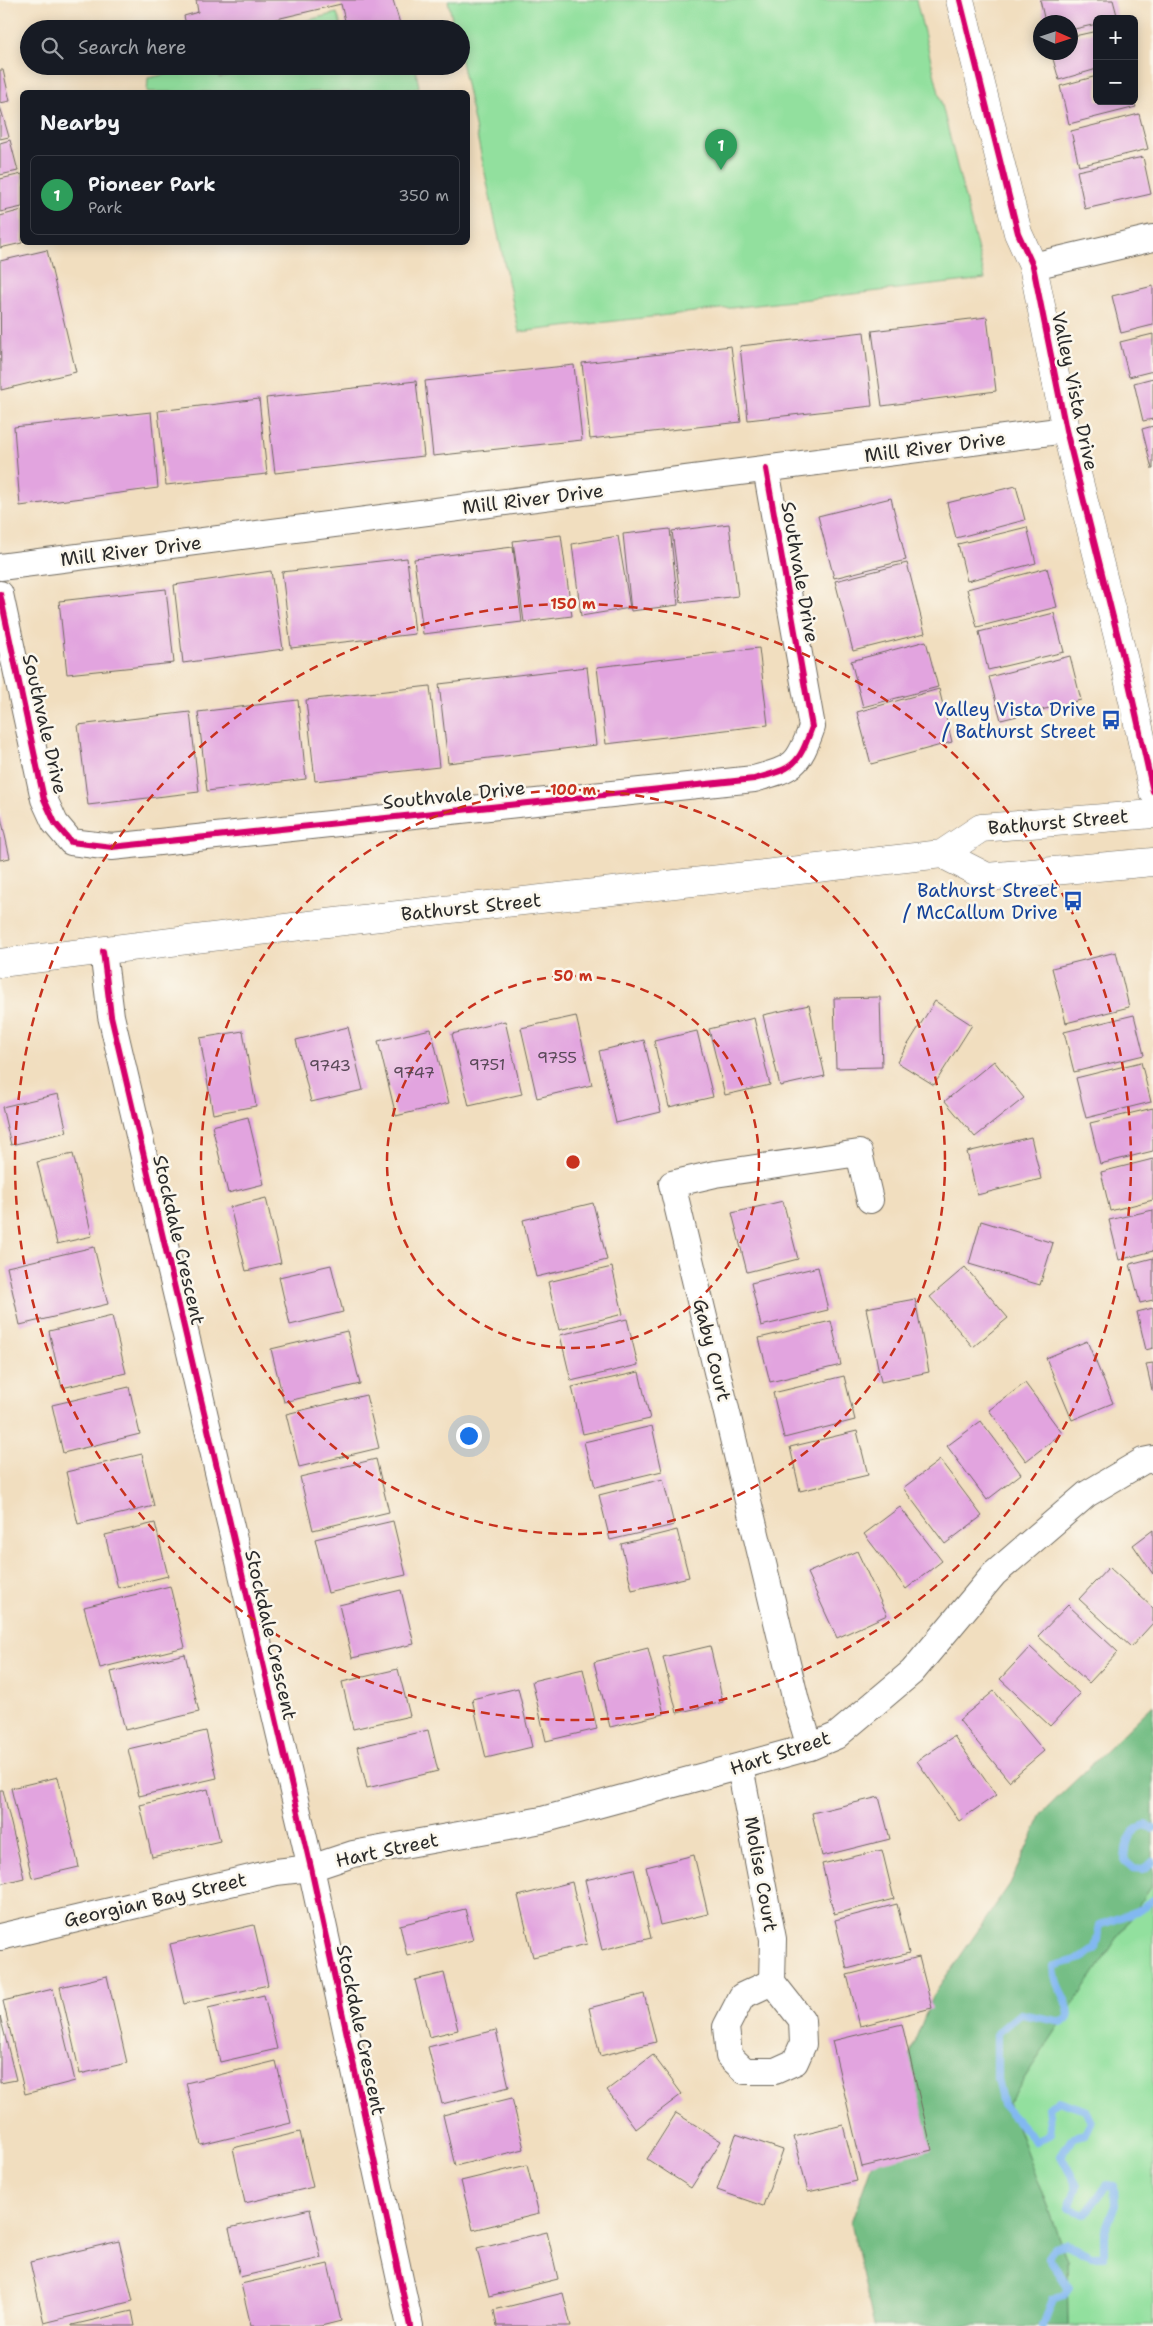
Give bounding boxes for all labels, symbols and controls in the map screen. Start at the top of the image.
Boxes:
north arrow [1033,15,1078,60]
map controls [1093,15,1138,105]
button: + [1093,15,1138,60]
search box [20,20,470,75]
icon: search [38,34,66,62]
text: Search here [78,35,187,60]
button: − [1093,60,1138,105]
text: Nearby [40,109,120,137]
pin: 1 [705,129,737,170]
text: Pioneer Park [88,172,216,197]
text: 1 [53,185,61,206]
text: 350 m [398,185,449,206]
text: Park [88,197,122,218]
street label: Valley Vista Drive [1046,309,1104,473]
street label: Mill River Drive [863,426,1007,468]
street label: Mill River Drive [461,478,605,520]
street label: Southvale Drive [775,499,825,645]
street label: Mill River Drive [59,530,203,572]
text: 150 m [550,594,596,614]
street label: Southvale Drive [17,651,73,797]
place label: Valley Vista Drive / Bathurst Street [934,697,1096,744]
bus stop icon: Valley Vista Drive / Bathurst Street [1100,709,1122,731]
street label: Southvale Drive [382,775,526,815]
text: 100 m [550,780,596,800]
street label: Bathurst Street [987,803,1129,841]
place label: Bathurst Street / McCallum Drive [903,878,1058,925]
street label: Bathurst Street [400,887,542,927]
bus stop icon: Bathurst Street / McCallum Drive [1062,890,1084,912]
text: 50 m [554,966,593,986]
house number: 9755 [537,1047,577,1068]
house number: 9751 [469,1054,505,1075]
house number: 9743 [309,1055,351,1076]
house number: 9747 [393,1062,435,1083]
street label: Stockdale Crescent [147,1153,211,1327]
centre of rings [564,1153,582,1171]
street label: Gaby Court [687,1296,737,1404]
your location [456,1423,482,1449]
street label: Stockdale Crescent [239,1548,303,1722]
street label: Hart Street [727,1725,833,1781]
street label: Molise Court [739,1814,783,1934]
street label: Hart Street [333,1827,441,1873]
street label: Georgian Bay Street [61,1867,249,1933]
street label: Stockdale Crescent [331,1942,391,2118]

